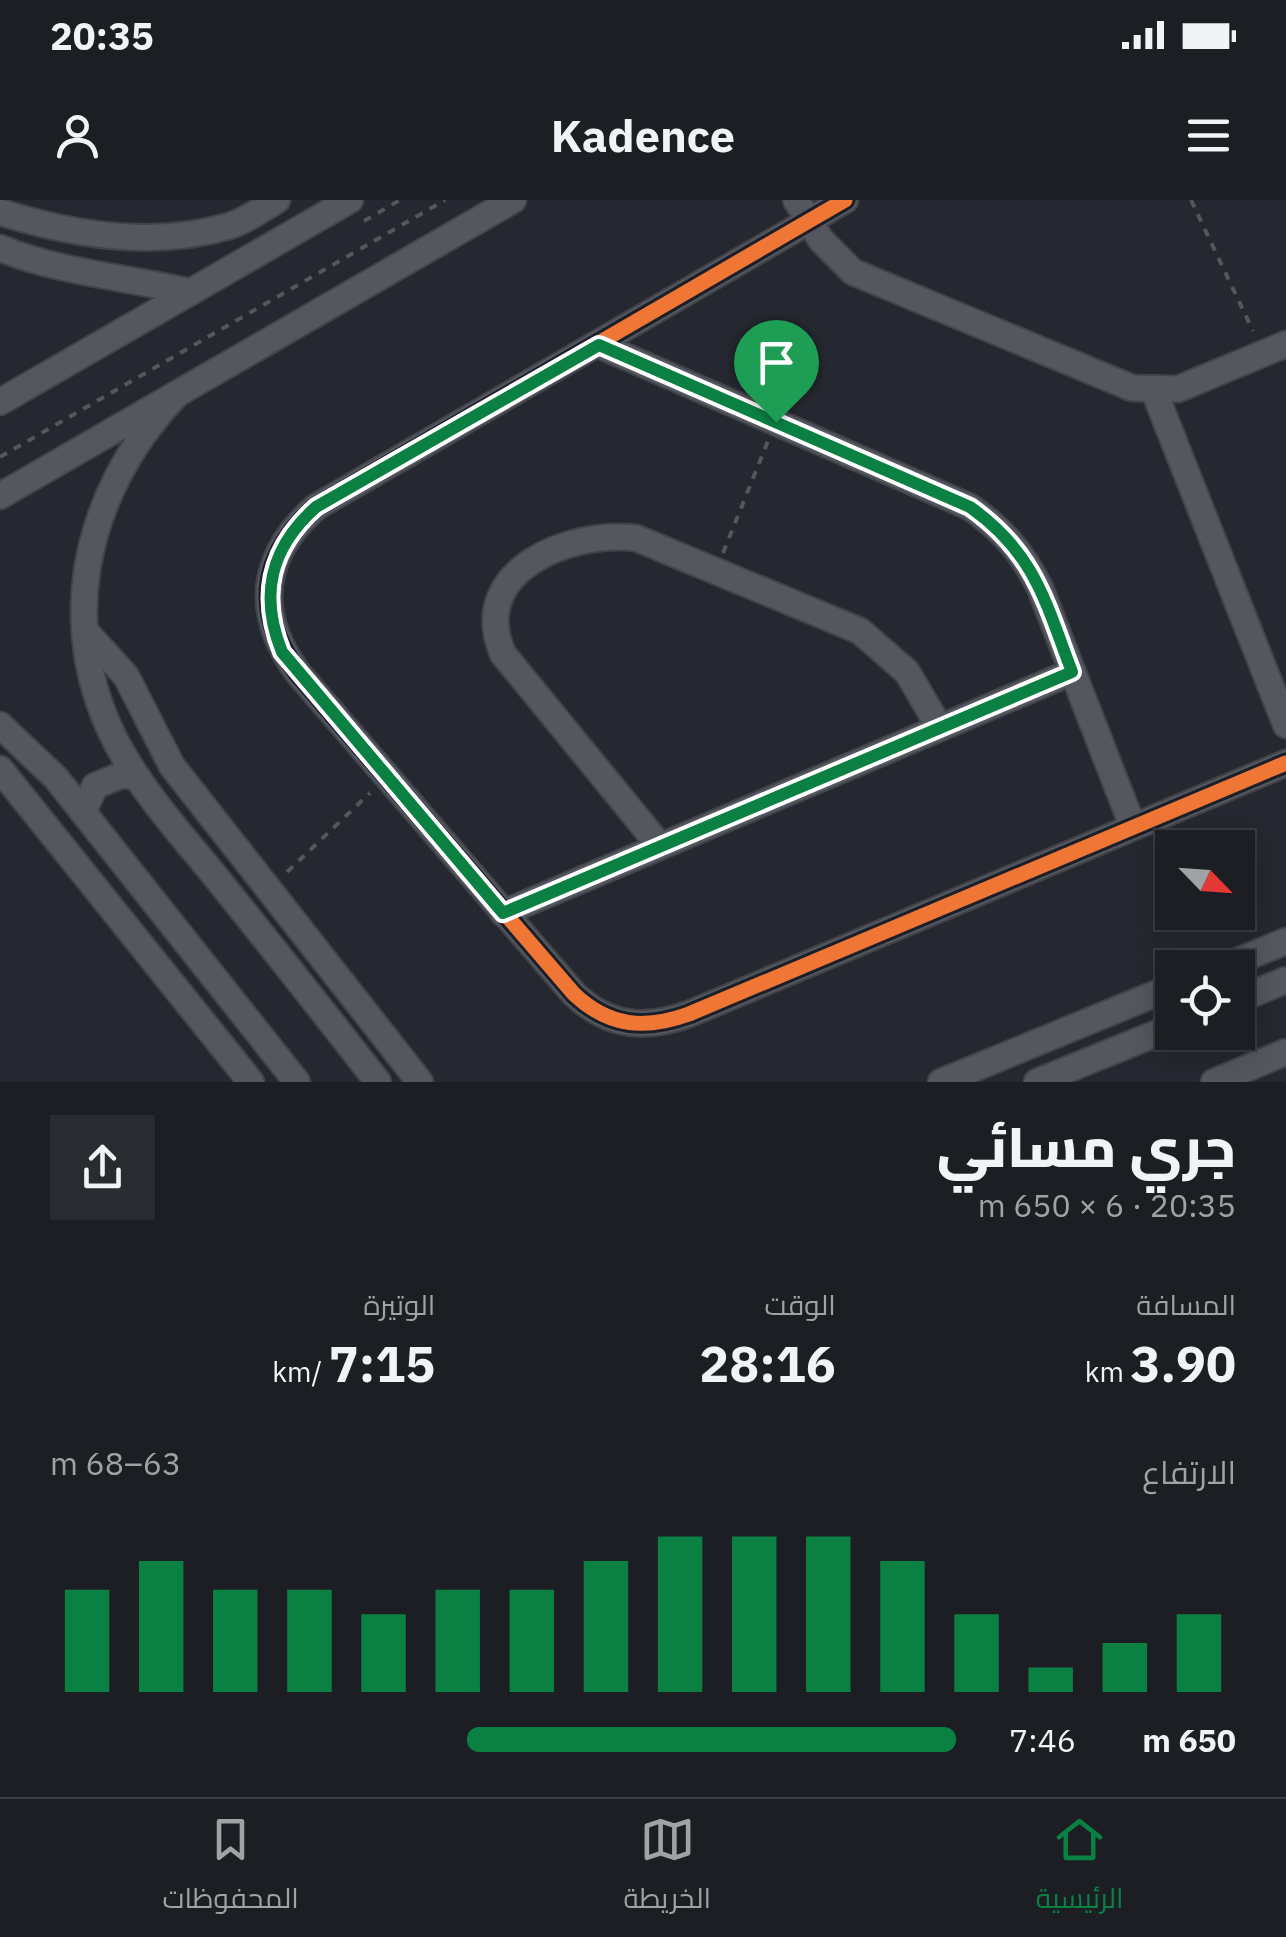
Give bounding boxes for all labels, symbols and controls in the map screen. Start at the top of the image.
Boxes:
text: 20:35 [50,11,154,60]
text: Kadence [551,106,735,164]
icon: person [50,108,105,163]
icon: menu [1181,108,1236,163]
pin [734,320,819,423]
icon: arrive [749,335,804,390]
north arrow [1155,830,1255,930]
map controls [1155,830,1255,1050]
button: locate [1155,950,1255,1050]
text: جري مسائي [937,1111,1236,1182]
button: share [50,1115,155,1220]
text: 20:35 · 6 × 650 m [978,1184,1236,1226]
text: الوتيرة [363,1286,435,1323]
text: الوقت [764,1286,836,1323]
text: المسافة [1136,1286,1236,1323]
text: 7:15 [329,1331,435,1396]
text: 28:16 [699,1331,836,1396]
text: 3.90 [1131,1331,1236,1396]
text: /km [272,1353,329,1390]
text: km [1085,1353,1131,1390]
text: 63–68 m [50,1442,181,1484]
text: الارتفاع [1142,1451,1236,1493]
text: 7:46 [1009,1719,1076,1761]
text: 650 m [1142,1719,1236,1761]
tab: المحفوظات [162,1812,299,1924]
tab: الخريطة [624,1812,711,1924]
tab: الرئيسية [1036,1812,1124,1924]

